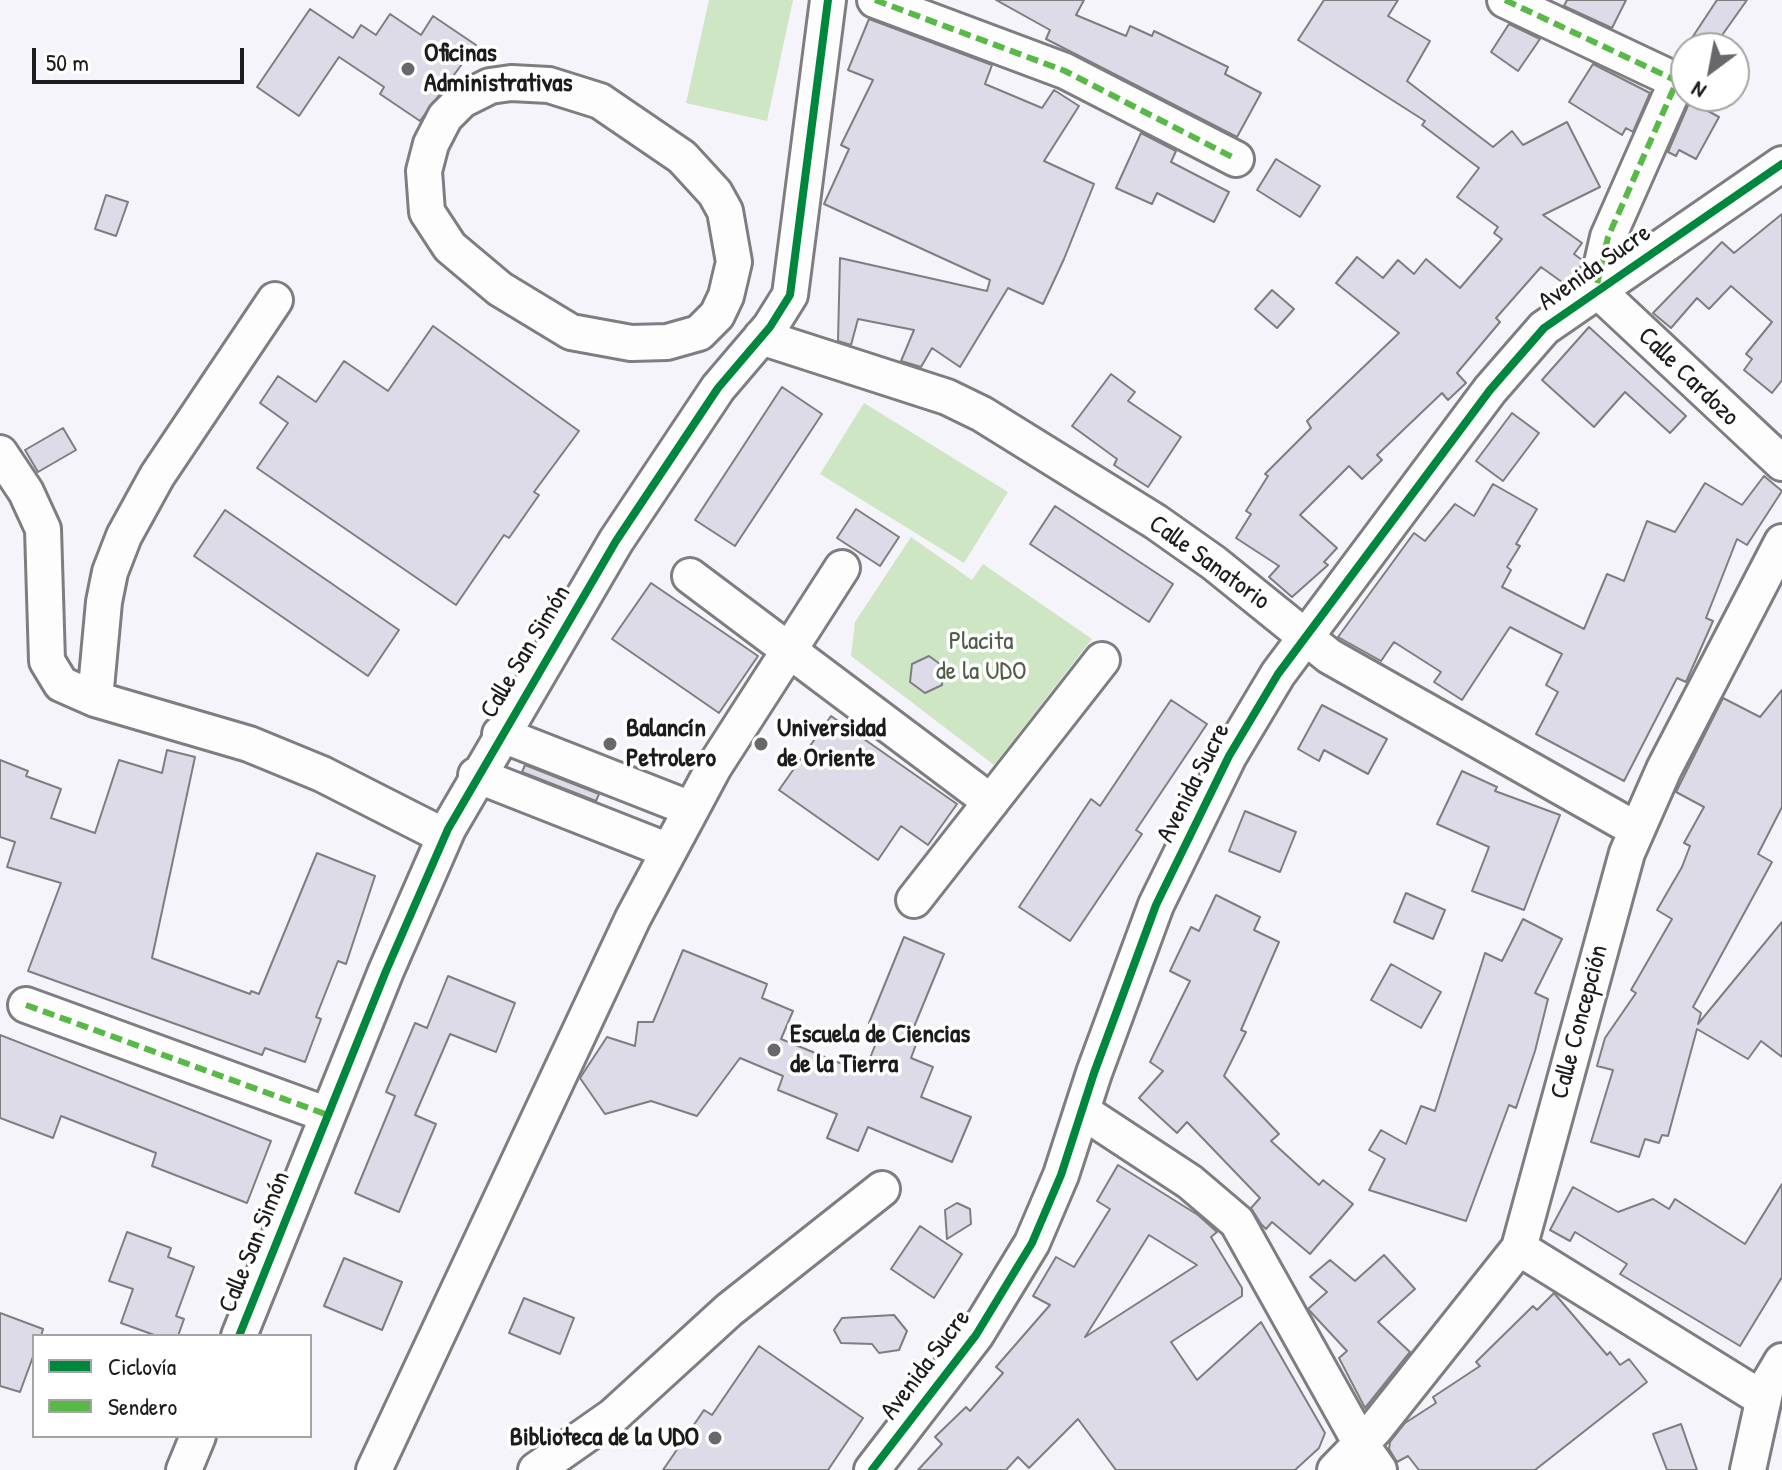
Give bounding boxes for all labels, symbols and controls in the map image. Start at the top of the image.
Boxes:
scale bar [36,32,248,82]
north arrow [1670,32,1750,112]
place label: Oficinas Administrativas [424,38,572,100]
text: 50 m [46,46,89,78]
marker: Oficinas Administrativas [399,60,417,78]
text: N [1685,75,1711,106]
street label: Avenida Sucre [1533,218,1657,318]
street label: Calle Cardozo [1631,321,1745,433]
street label: Calle Sanatorio [1142,509,1276,617]
street label: Calle San Simón [474,580,578,724]
park label: Placita de la UDO [936,626,1026,688]
place label: Balancín Petrolero [626,713,716,774]
place label: Universidad de Oriente [777,713,886,774]
street label: Avenida Sucre [1151,718,1237,848]
marker: Balancín Petrolero [601,735,619,753]
marker: Universidad de Oriente [752,735,770,753]
street label: Calle Concepción [1544,942,1616,1102]
place label: Escuela de Ciencias de la Tierra [790,1019,970,1080]
marker: Escuela de Ciencias de la Tierra [765,1041,783,1059]
street label: Calle San Simón [213,1167,297,1317]
street label: Avenida Sucre [874,1304,978,1426]
legend [32,1334,312,1438]
text: Ciclovía [108,1350,176,1382]
text: Sendero [108,1390,177,1422]
place label: Biblioteca de la UDO [510,1422,699,1454]
marker: Biblioteca de la UDO [706,1429,724,1447]

